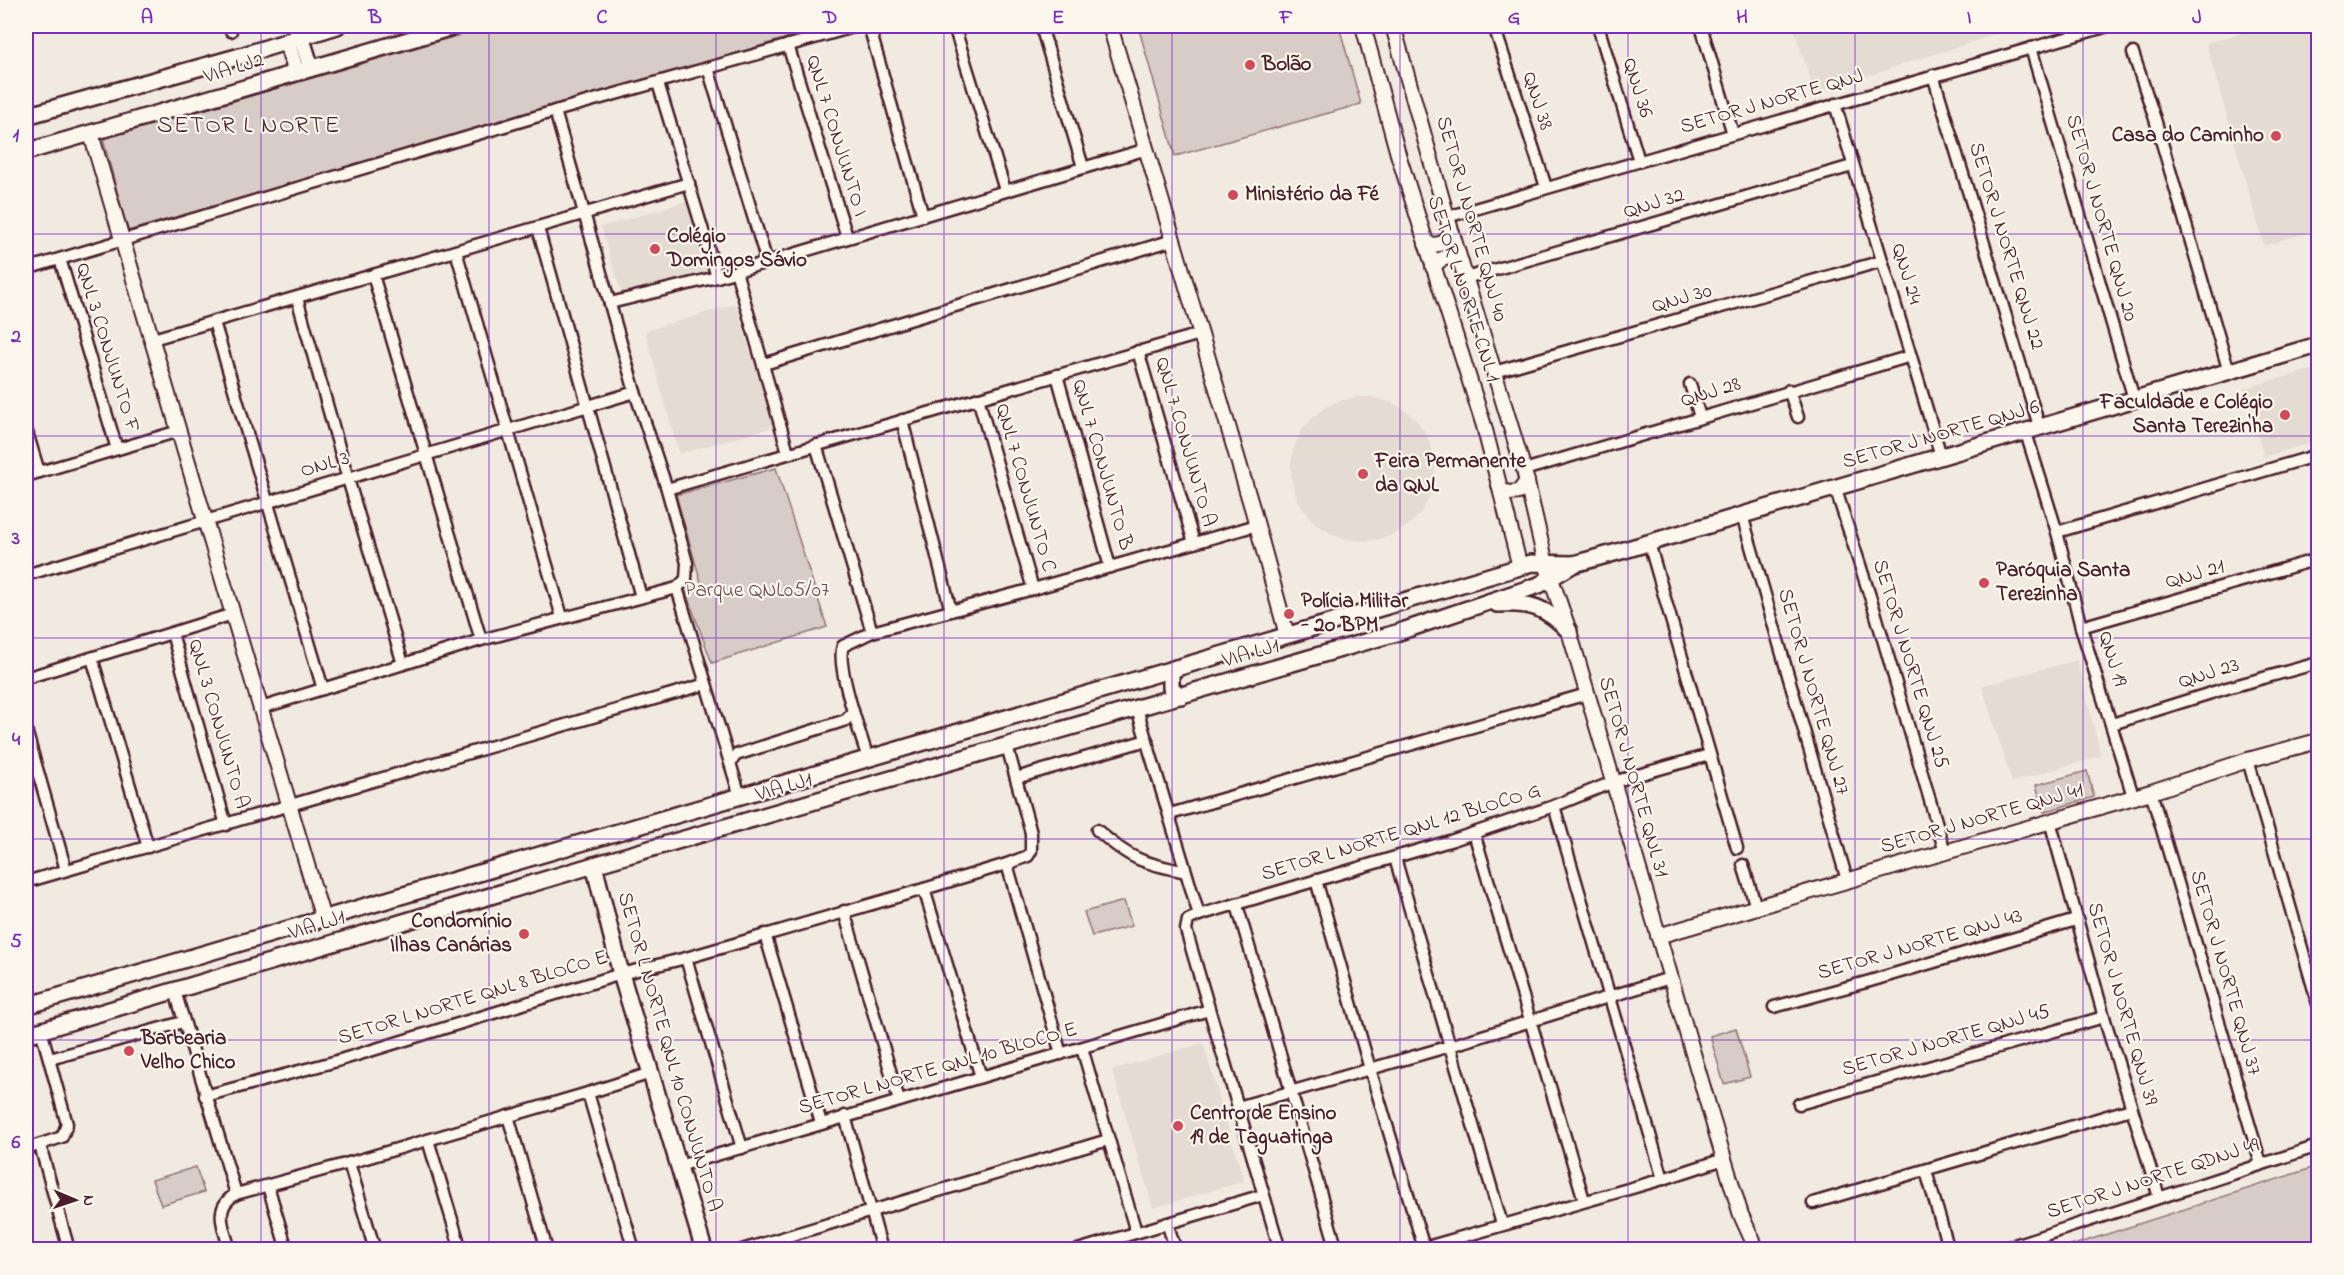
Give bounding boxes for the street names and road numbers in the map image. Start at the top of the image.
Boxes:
street label: VIA LJ2 [199,46,268,93]
street label: QNL 7 CONJUNTO I [797,52,875,220]
street label: QNJ 36 [1614,54,1660,122]
street label: SETOR J NORTE QNJ [1677,61,1867,143]
street label: QNJ 38 [1514,68,1561,134]
street label: SETOR J NORTE QNJ 20 [2057,111,2145,325]
street label: SETOR J NORTE QNJ 40 [1427,113,1515,325]
street label: SETOR J NORTE QNJ 22 [1960,139,2052,353]
street label: QNJ 32 [1620,181,1688,227]
street label: SETOR L NORTE CNL 1 [1419,192,1507,386]
street label: QNJ 24 [1883,240,1930,308]
street label: QNL 3 CONJUNTO F [67,260,147,437]
street label: QNJ 30 [1649,276,1715,322]
street label: QNL 7 CONJUNTO A [1146,354,1224,530]
street label: QNJ 28 [1677,370,1745,416]
street label: QNL 7 CONJUNTO B [1063,376,1141,554]
street label: SETOR J NORTE QNJ 6 [1839,392,2043,478]
street label: QNL 7 CONJUNTO C [987,400,1063,576]
street label: ONL 3 [297,444,353,486]
street label: QNJ 21 [2162,552,2228,598]
street label: SETOR J NORTE QNJ 25 [1864,556,1956,772]
street label: SETOR J NORTE QNJ 27 [1769,585,1857,799]
street label: QNJ 19 [2089,628,2135,691]
street label: VIA LJ1 [1218,632,1283,677]
street label: QNL 3 CONJUNTO A [179,636,257,812]
street label: QNJ 23 [2175,651,2243,697]
street label: SETOR J NORTE QNL 31 [1590,673,1676,881]
street label: VIA LJ1 [751,766,816,811]
street label: SETOR L NORTE QNL 12 BLOCO G [1258,776,1544,890]
street label: SETOR J NORTE QNJ 41 [1877,776,2087,862]
street label: SETOR J NORTE QNJ 37 [2181,867,2269,1079]
street label: SETOR L NORTE QNL 10 CONJUNTO A [609,889,729,1215]
street label: SETOR J NORTE QNJ 39 [2079,899,2165,1110]
street label: SETOR J NORTE QNJ 43 [1814,901,2026,989]
street label: VIA LJ1 [284,903,349,949]
street label: SETOR L NORTE QNL 8 BLOCO E [334,943,612,1053]
street label: SETOR J NORTE QNJ 45 [1838,997,2054,1085]
street label: SETOR L NORTE QNL 10 BLOCO E [795,1015,1081,1123]
street label: SETOR J NORTE QDNJ 49 [2043,1130,2264,1228]

